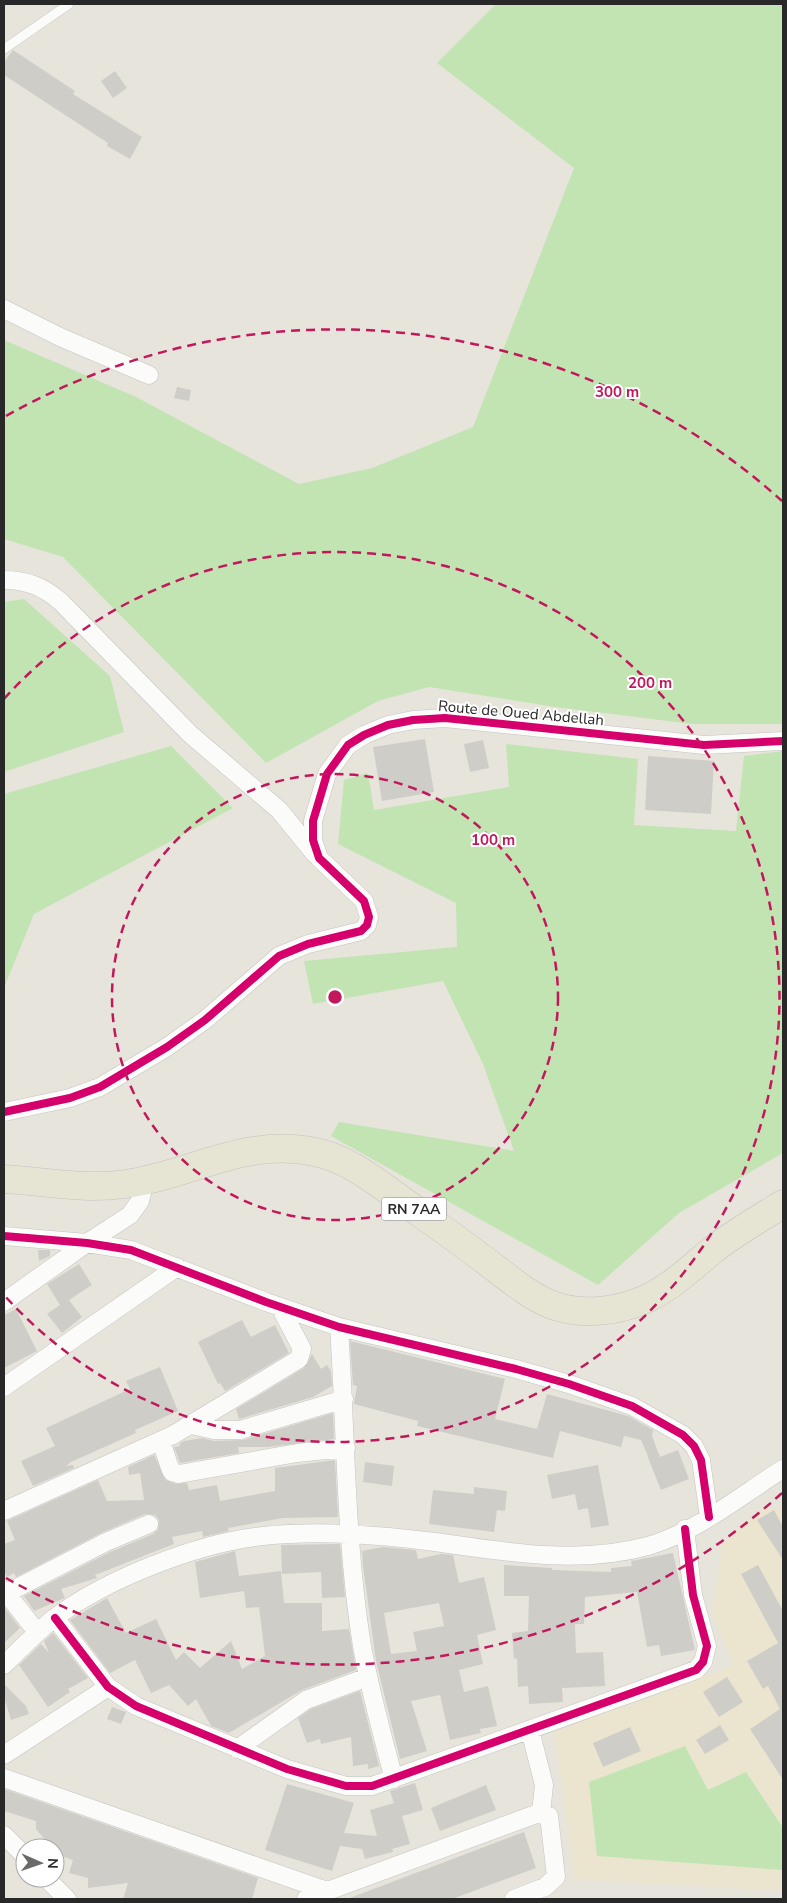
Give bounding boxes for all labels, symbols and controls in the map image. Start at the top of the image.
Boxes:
text: 300 m [595,382,639,402]
text: 200 m [628,673,672,693]
street label: Route de Oued Abdellah [437,696,605,730]
text: 100 m [471,830,515,850]
centre of rings [326,988,344,1006]
road number: RN 7AA [382,1198,446,1220]
north arrow [15,1838,65,1888]
text: N [43,1858,62,1869]

